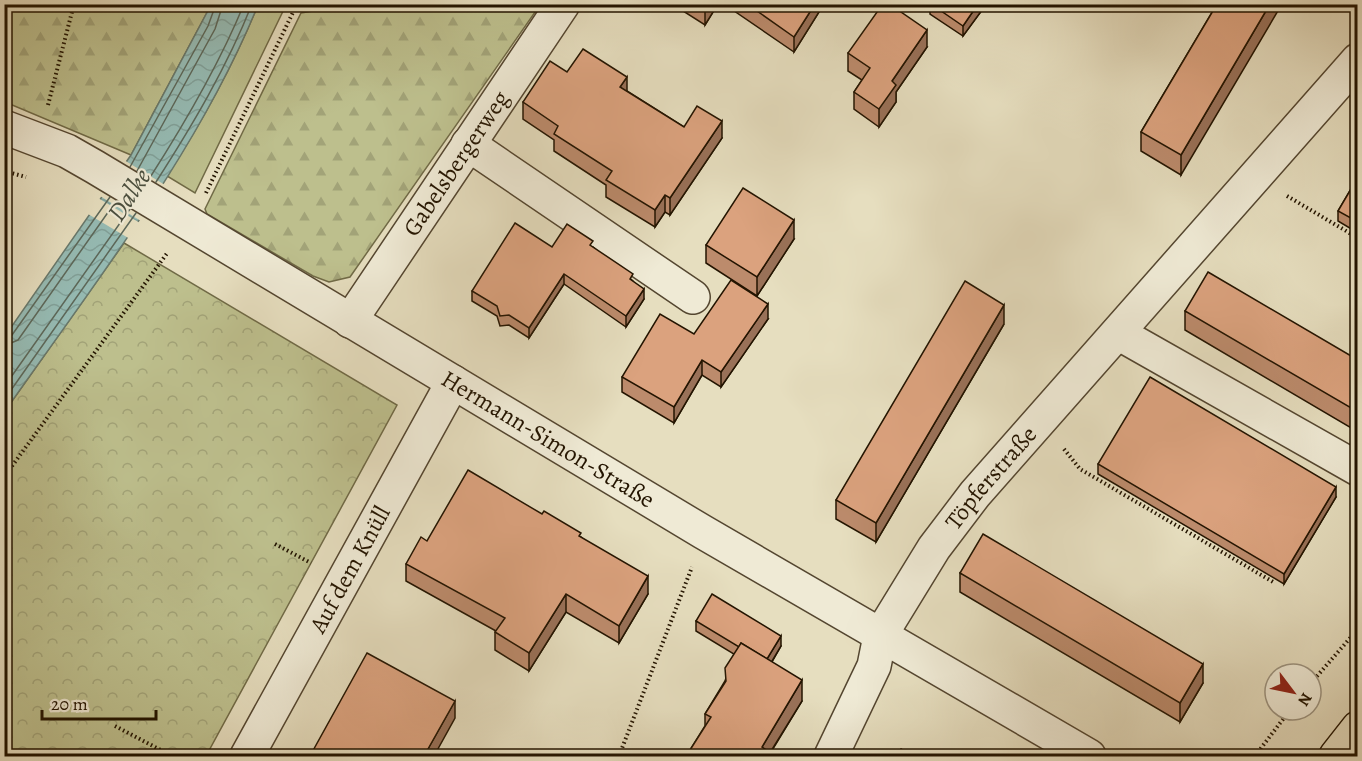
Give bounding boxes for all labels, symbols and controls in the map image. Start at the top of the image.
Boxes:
street label: Gabelsbergerweg [396,84,516,242]
water label: Dalke [99,162,159,228]
street label: Hermann-Simon-Straße [435,363,661,515]
street label: Töpferstraße [938,419,1044,536]
street label: Auf dem Knüll [301,500,398,640]
north arrow [1263,662,1323,722]
scale bar [42,683,156,721]
text: N [1292,689,1317,710]
text: 20 m [51,692,88,716]

